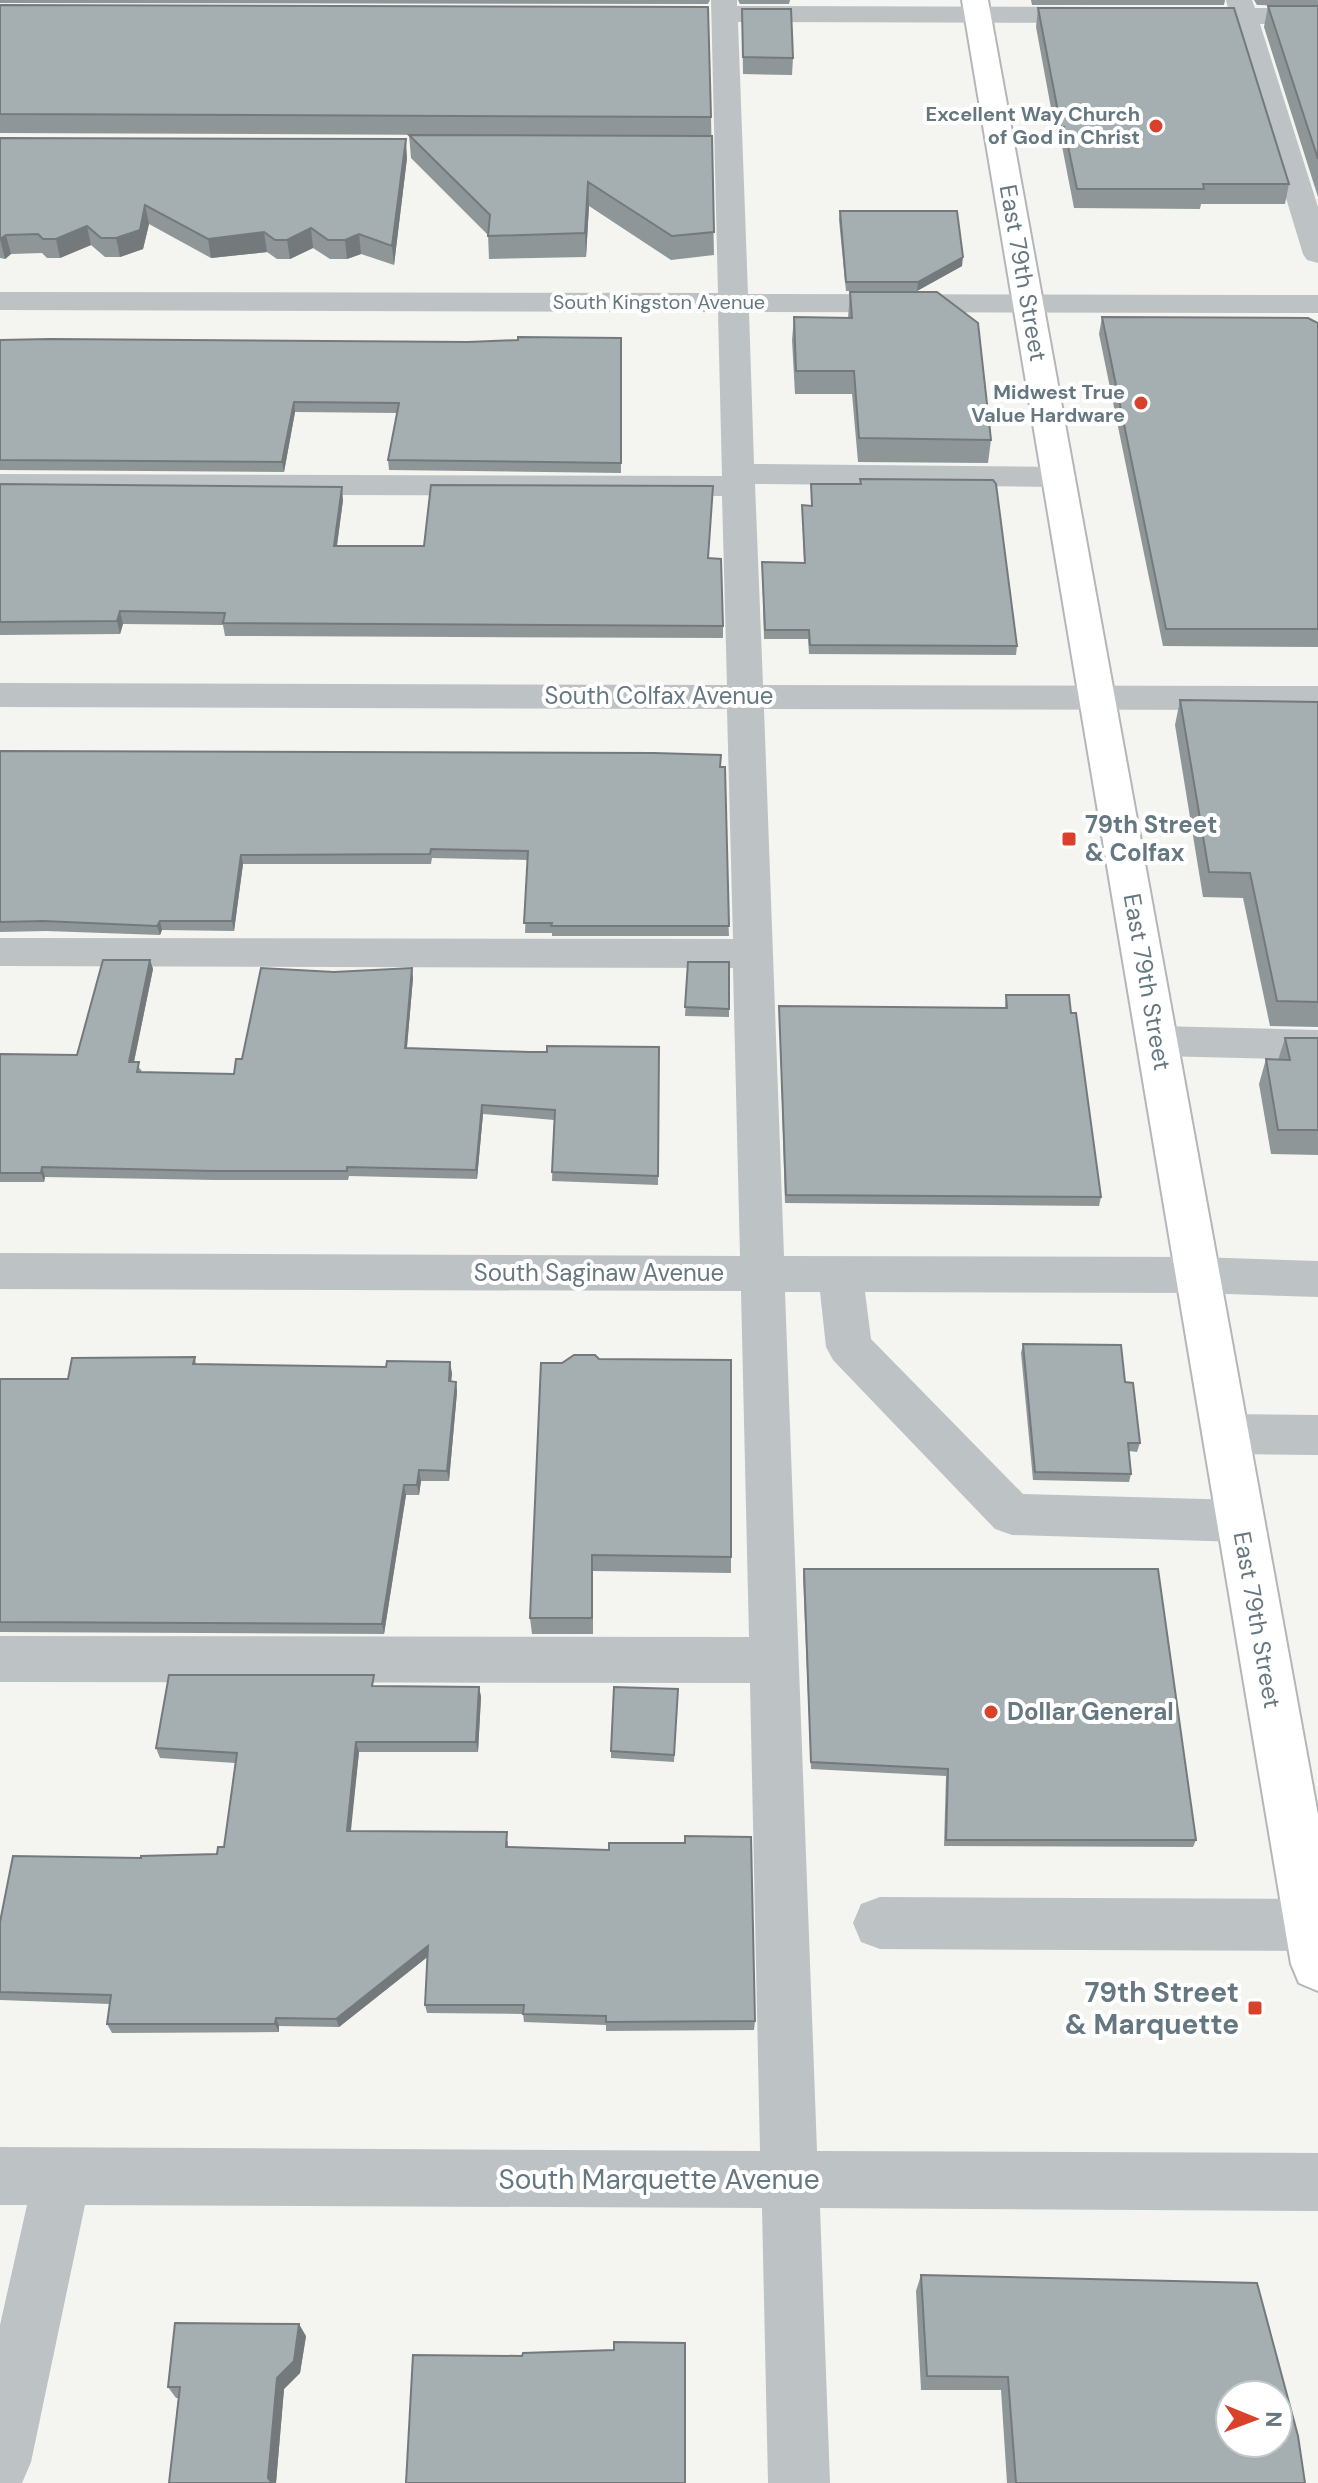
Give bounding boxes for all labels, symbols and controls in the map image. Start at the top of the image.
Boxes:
place label: Excellent Way Church of God in Christ [926,101,1140,150]
marker: Excellent Way Church of God in Christ [1147,117,1165,135]
street label: East 79th Street [993,182,1054,364]
street label: South Kingston Avenue [553,289,765,315]
place label: Midwest True Value Hardware [971,379,1125,428]
marker: Midwest True Value Hardware [1132,394,1150,412]
street label: South Colfax Avenue [545,680,773,711]
place label: 79th Street & Colfax [1085,809,1217,868]
marker: 79th Street & Colfax [1060,830,1078,848]
street label: East 79th Street [1117,891,1178,1073]
street label: South Saginaw Avenue [474,1257,724,1288]
street label: East 79th Street [1227,1529,1288,1711]
place label: Dollar General [1007,1696,1174,1727]
marker: Dollar General [982,1703,1000,1721]
place label: 79th Street & Marquette [1065,1974,1239,2043]
marker: 79th Street & Marquette [1246,1999,1264,2017]
street label: South Marquette Avenue [498,2161,820,2198]
north arrow [1214,2379,1294,2459]
text: N [1259,2411,1288,2428]

